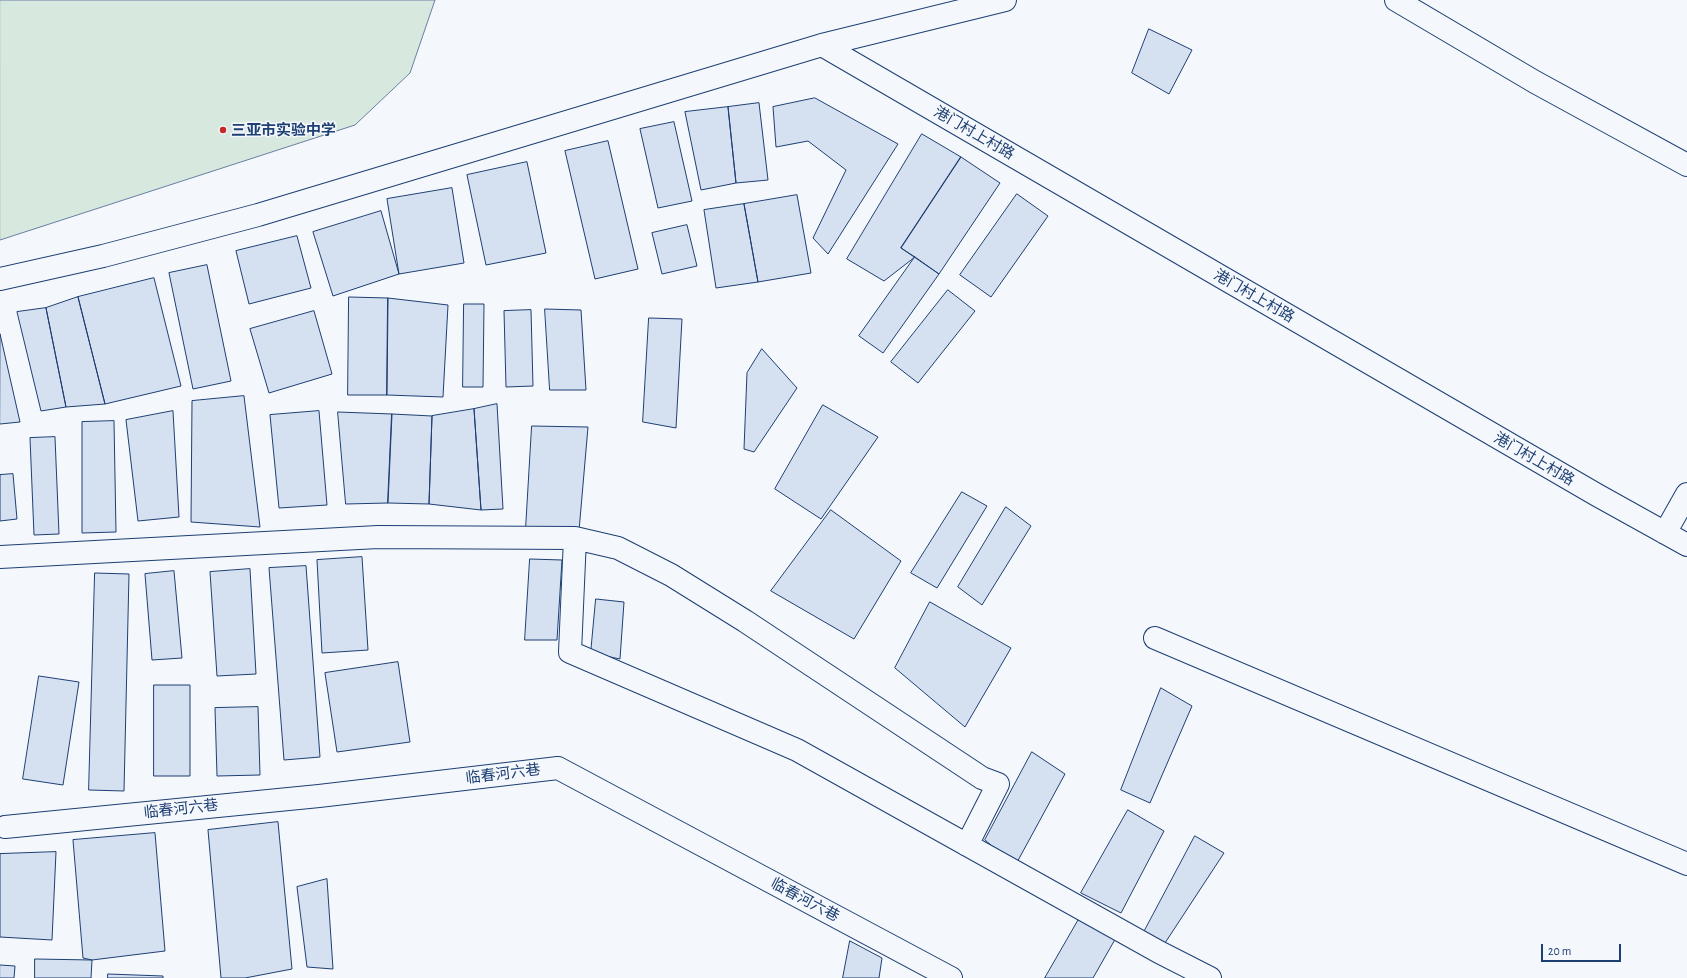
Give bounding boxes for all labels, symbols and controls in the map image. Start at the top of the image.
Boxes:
street label: 港门村上村路 [931,103,1017,163]
place label: 三亚市实验中学 [231,121,336,139]
marker: 三亚市实验中学 [218,125,228,135]
street label: 港门村上村路 [1211,266,1297,326]
street label: 港门村上村路 [1491,429,1577,489]
street label: 临春河六巷 [465,760,541,788]
street label: 临春河六巷 [143,796,219,822]
street label: 临春河六巷 [768,874,842,926]
scale bar [1543,936,1623,962]
text: 20 m [1548,945,1571,957]

